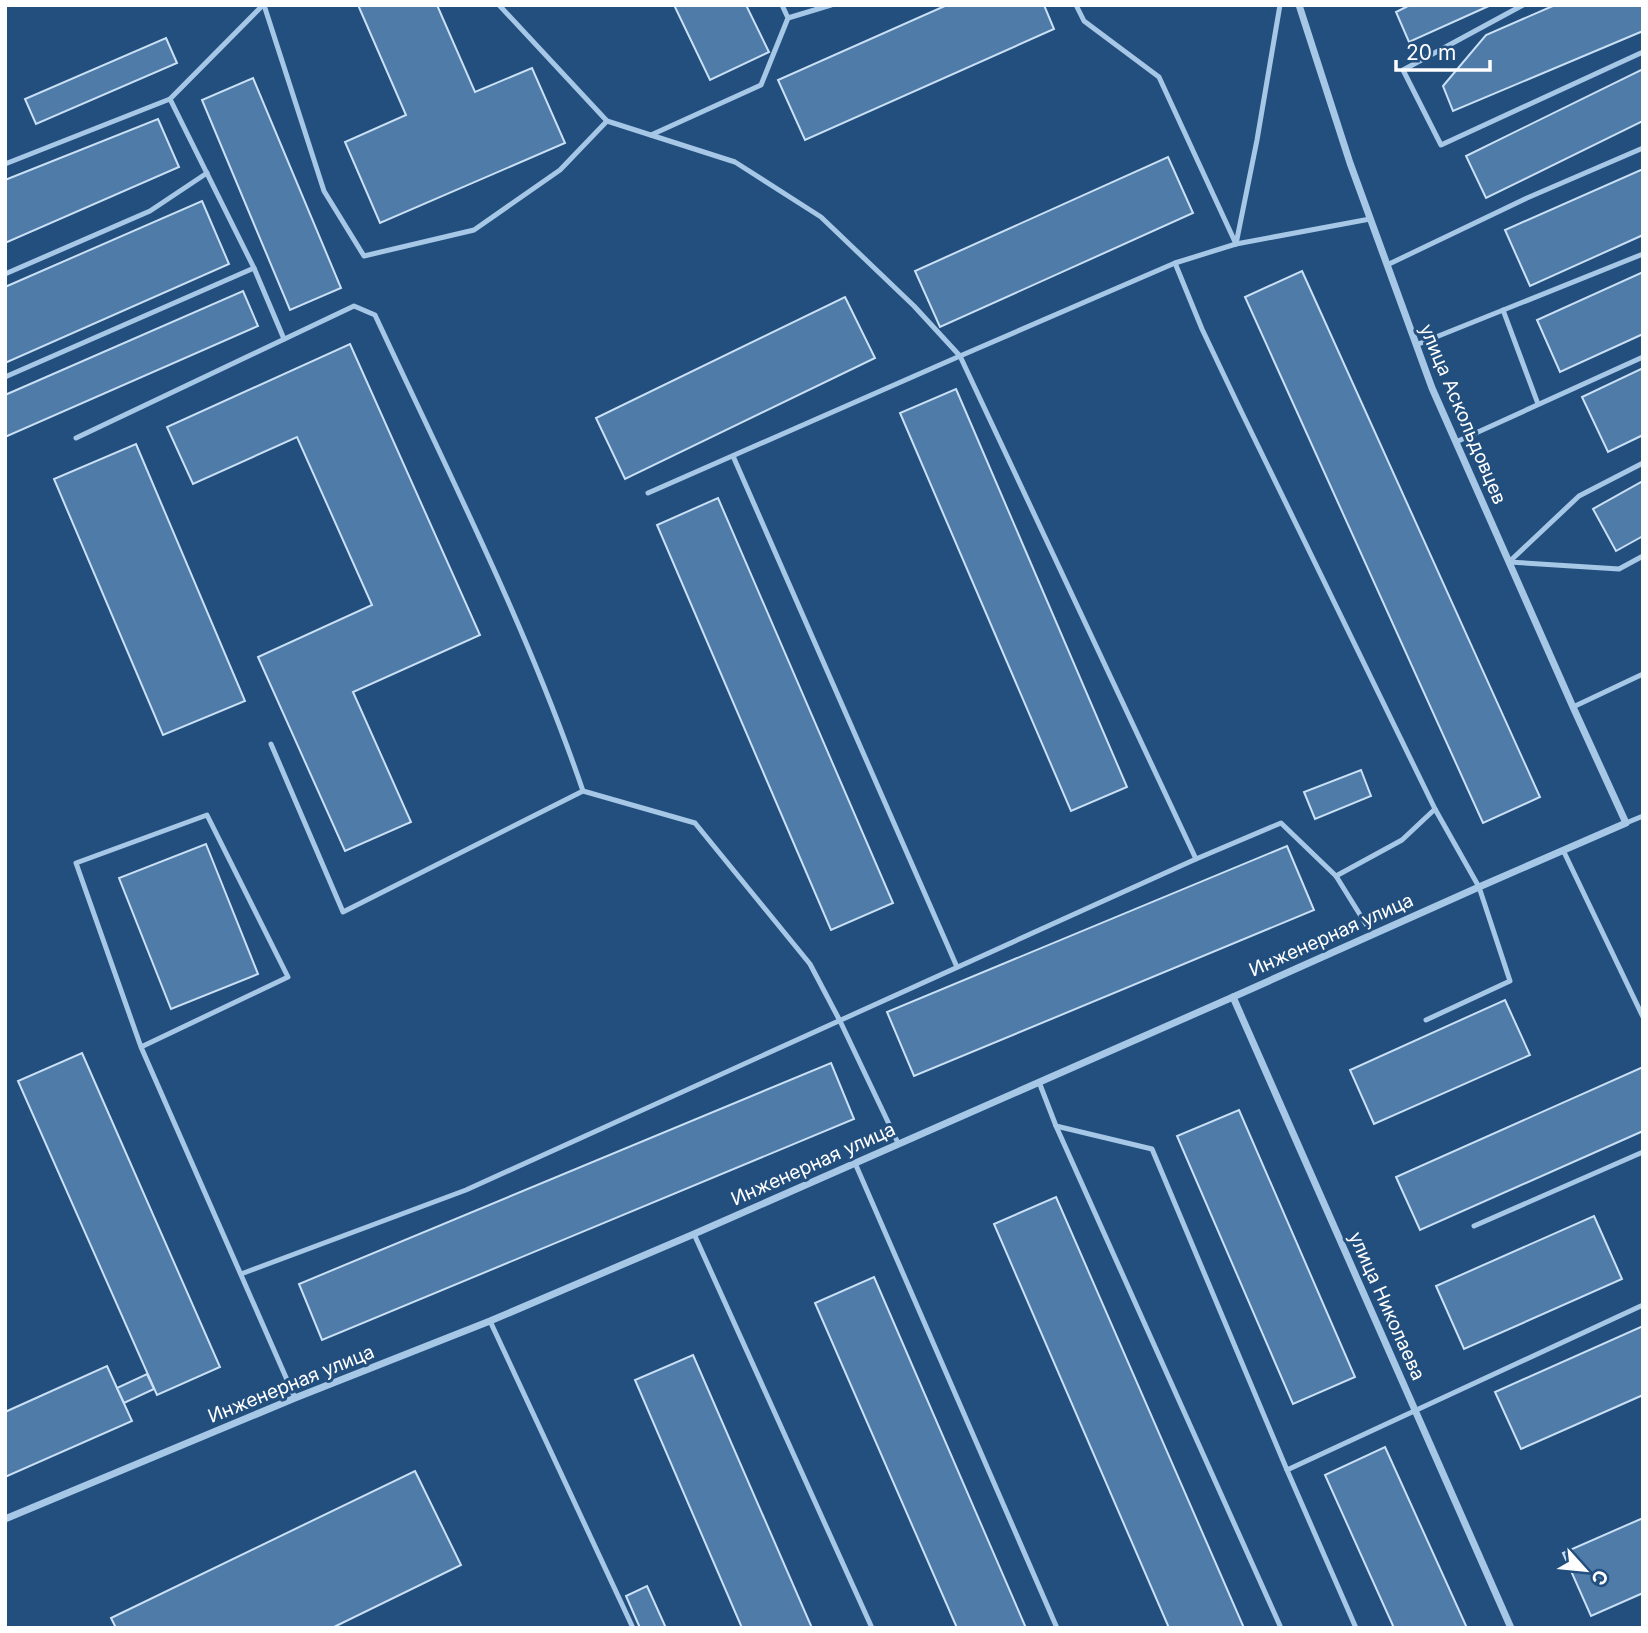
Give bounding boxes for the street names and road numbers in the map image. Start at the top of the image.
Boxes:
street label: улица Аскольдовцев [1415,321,1511,507]
street label: Инженерная улица [1245,888,1417,982]
street label: Инженерная улица [727,1117,899,1211]
street label: улица Николаева [1344,1228,1430,1384]
street label: Инженерная улица [204,1340,378,1428]

